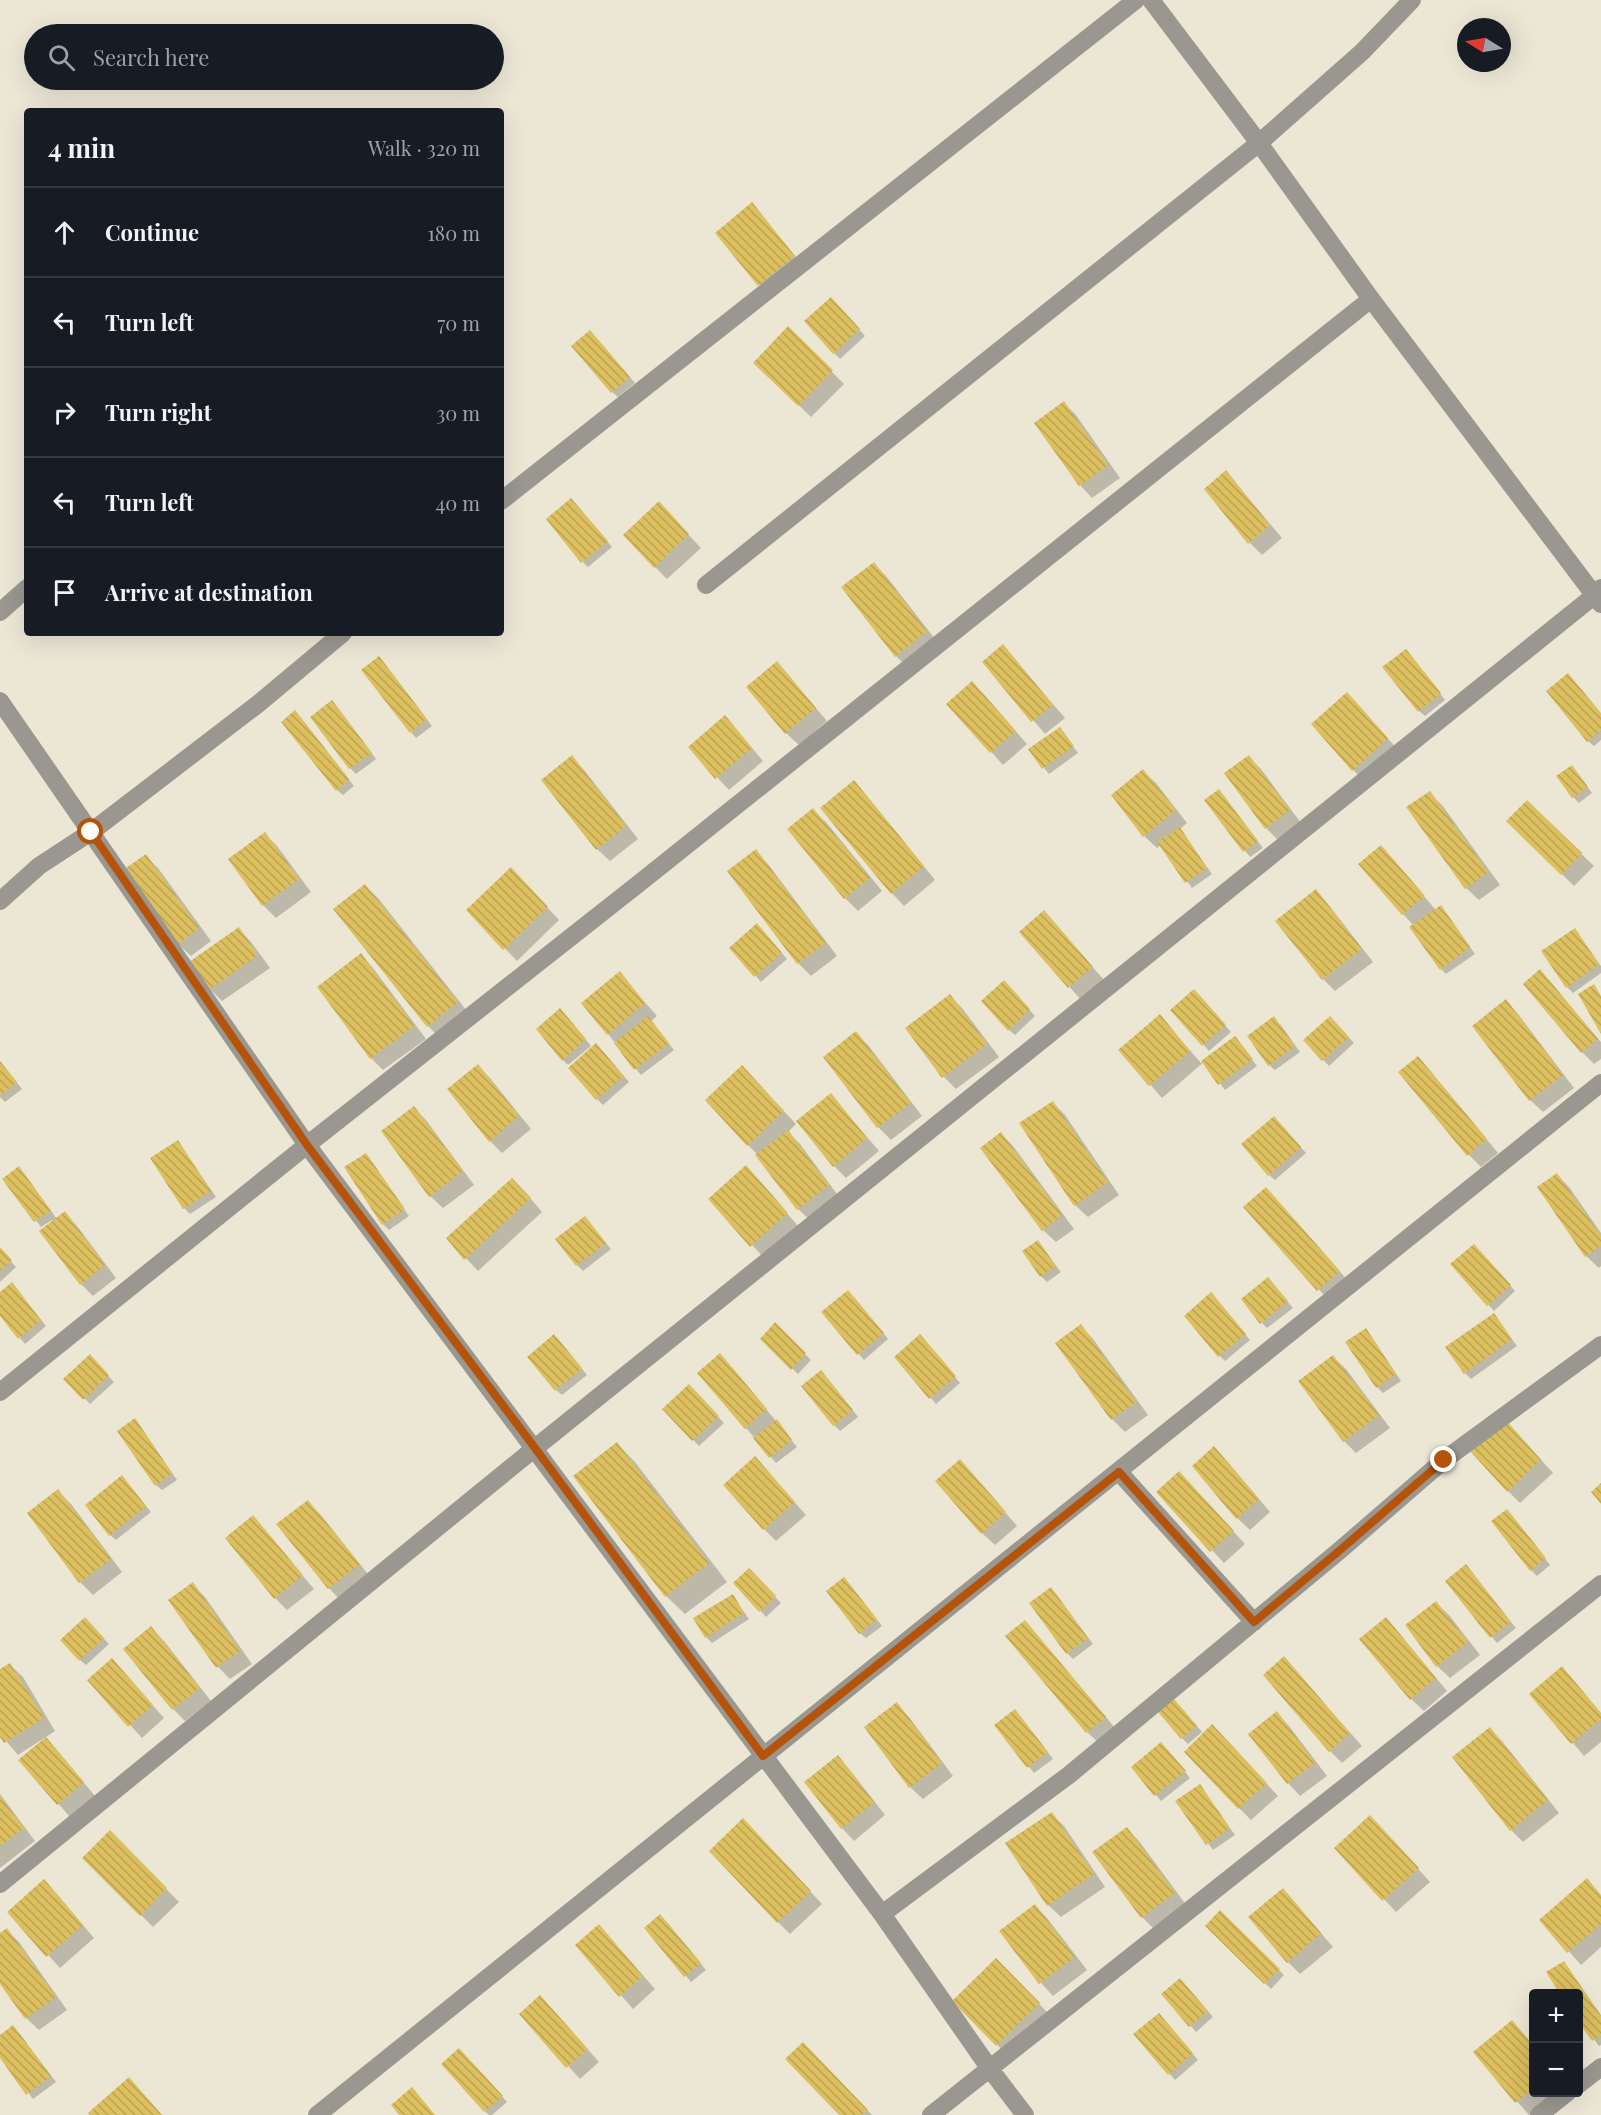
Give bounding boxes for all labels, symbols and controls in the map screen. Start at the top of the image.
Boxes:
north arrow [1457,18,1511,72]
search box [24,24,504,90]
icon: search [45,41,78,74]
text: Search here [93,42,209,72]
text: 4 min [48,130,115,165]
text: Walk · 320 m [368,134,480,161]
icon: ahead [48,216,81,249]
text: Continue [105,217,199,247]
text: 180 m [427,219,480,246]
icon: left [48,306,81,339]
text: Turn left [105,307,194,337]
text: 70 m [437,309,480,336]
icon: right [48,396,81,429]
text: Turn right [105,397,211,427]
text: 30 m [436,399,480,426]
icon: left [48,486,81,519]
text: Turn left [105,487,194,517]
text: 40 m [435,489,480,516]
icon: arrive [48,576,81,609]
text: Arrive at destination [105,577,313,607]
route start [77,818,103,844]
route end [1430,1446,1456,1472]
map controls [1529,1989,1583,2097]
button: + [1529,1989,1583,2043]
button: − [1529,2043,1583,2097]

